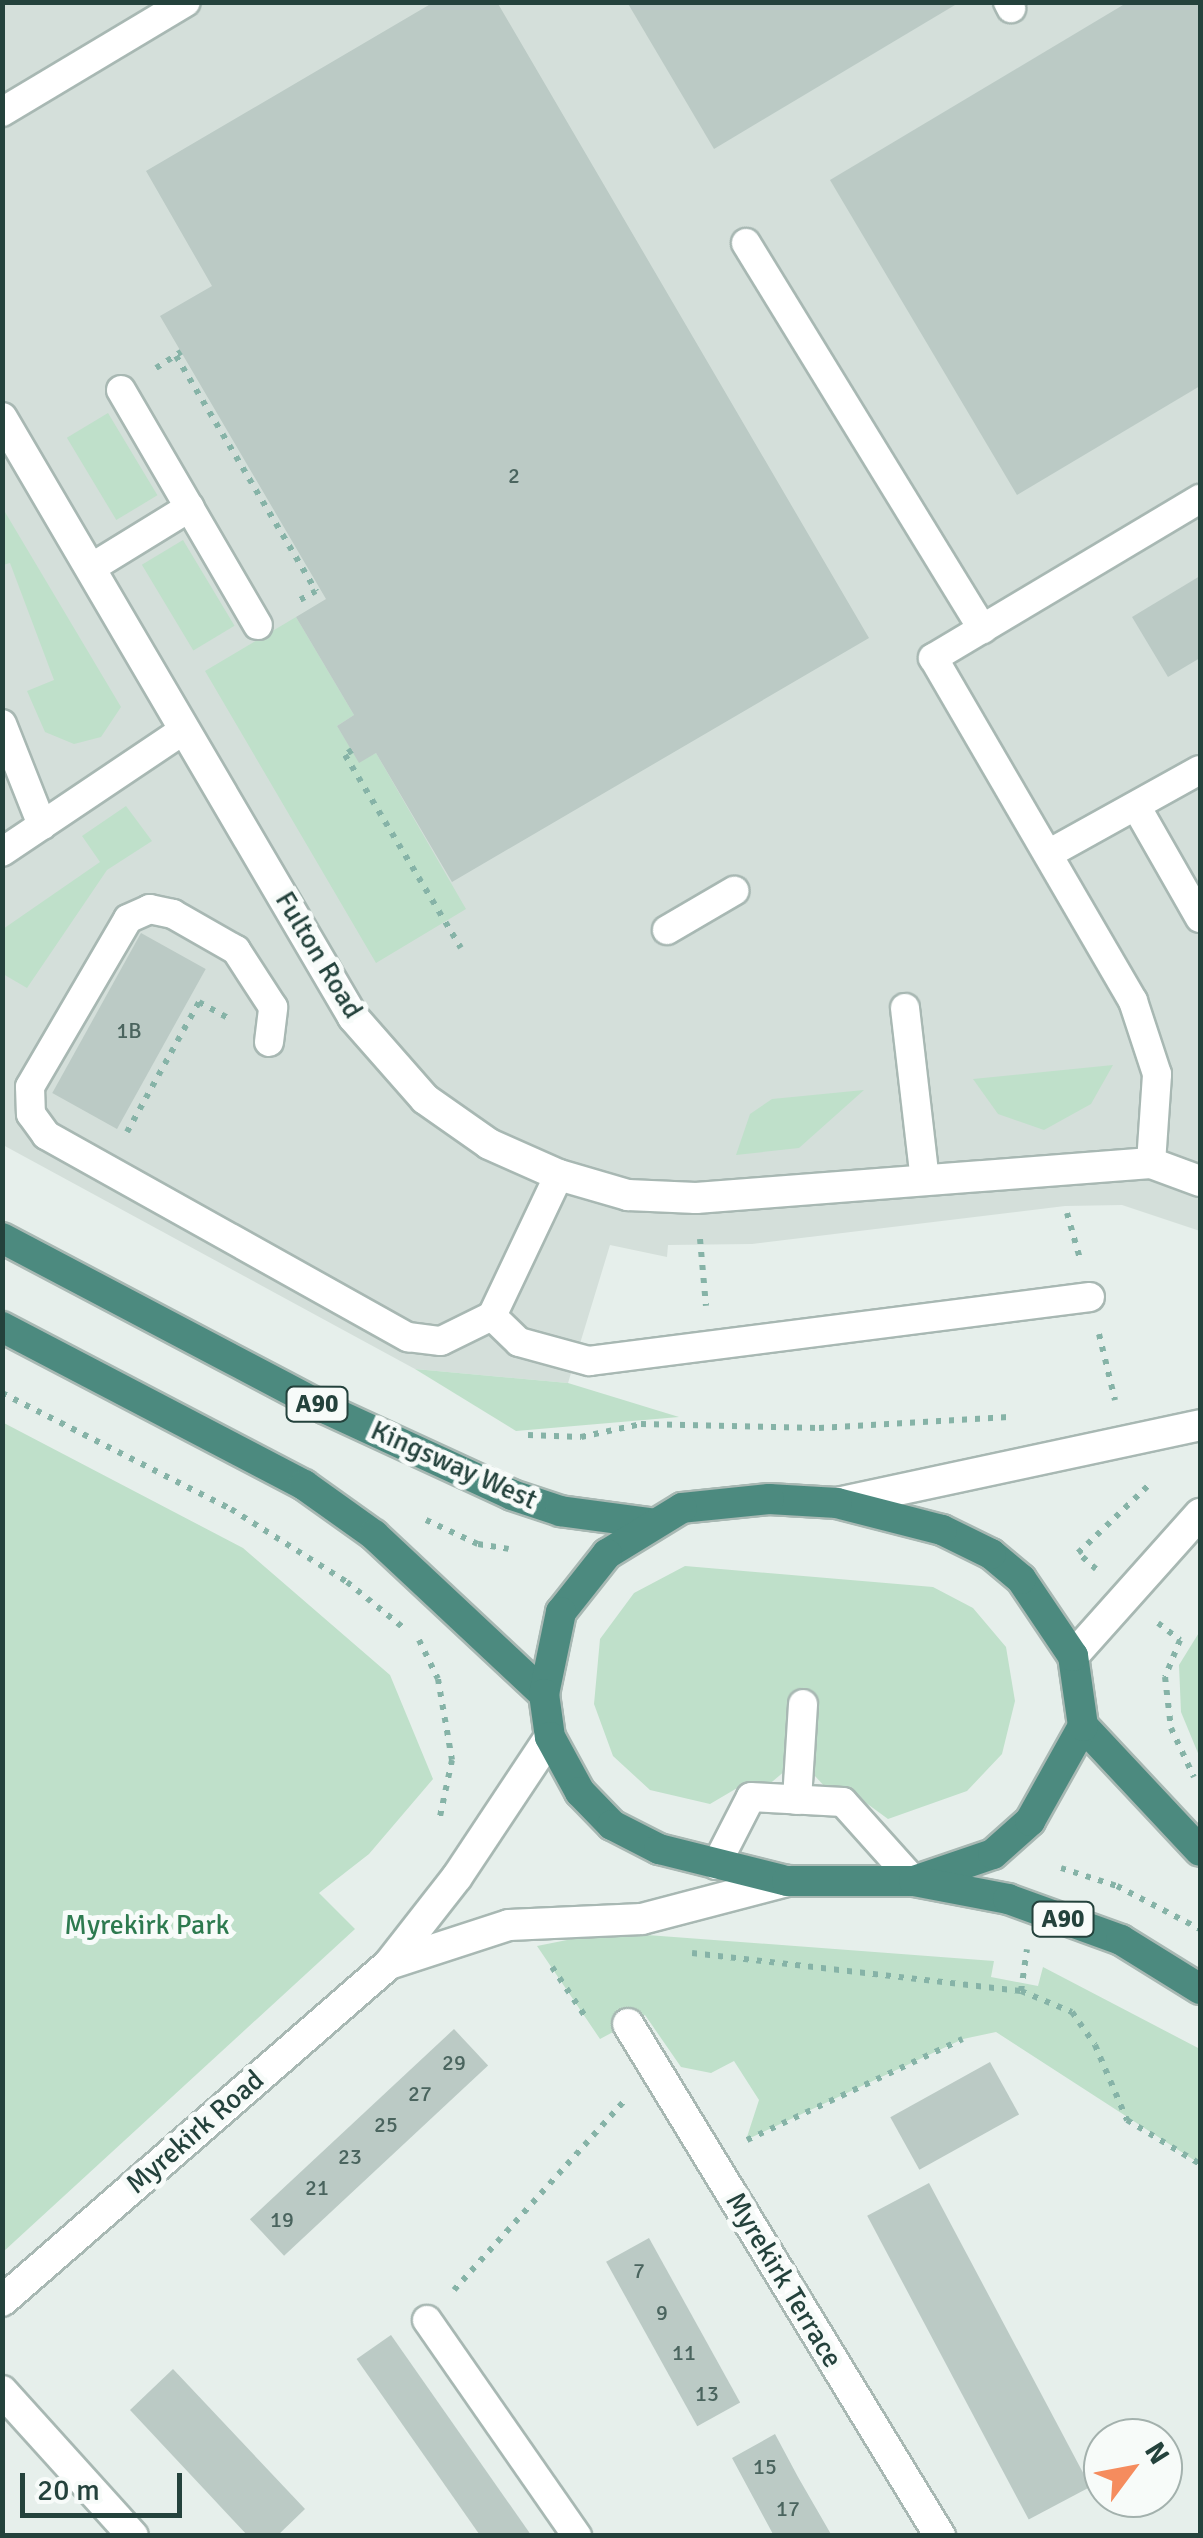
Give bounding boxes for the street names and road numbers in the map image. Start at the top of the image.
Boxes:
street label: Fulton Road [268,885,370,1025]
road number: A90 [284,1384,350,1424]
street label: Kingsway West [366,1413,542,1517]
road number: A90 [1030,1899,1096,1939]
street label: Myrekirk Road [119,2063,271,2201]
street label: Myrekirk Terrace [718,2186,850,2374]

